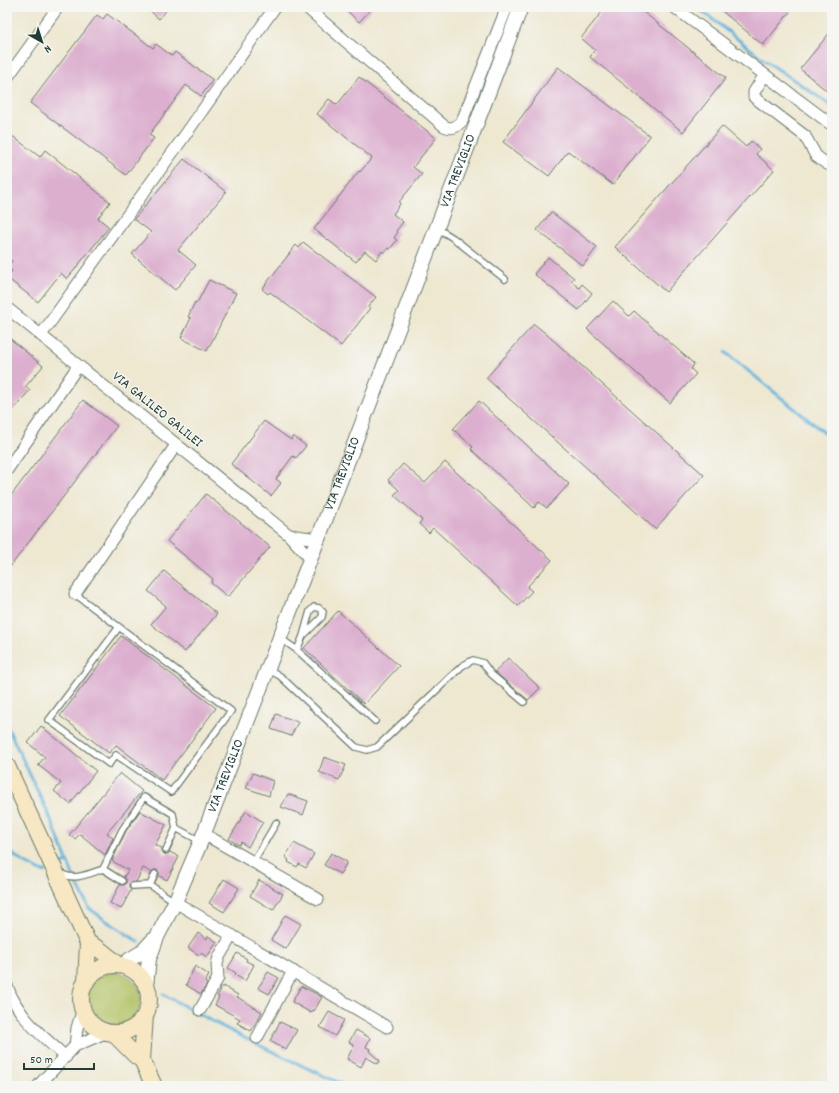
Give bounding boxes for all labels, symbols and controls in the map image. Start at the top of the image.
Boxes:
north arrow [22,22,62,62]
text: N [39,40,54,56]
street label: VIA TREVIGLIO [435,131,481,211]
street label: VIA GALILEO GALILEI [107,367,207,453]
street label: VIA TREVIGLIO [320,434,366,513]
street label: VIA TREVIGLIO [203,736,249,815]
scale bar [24,1045,94,1071]
text: 50 m [30,1052,53,1069]

